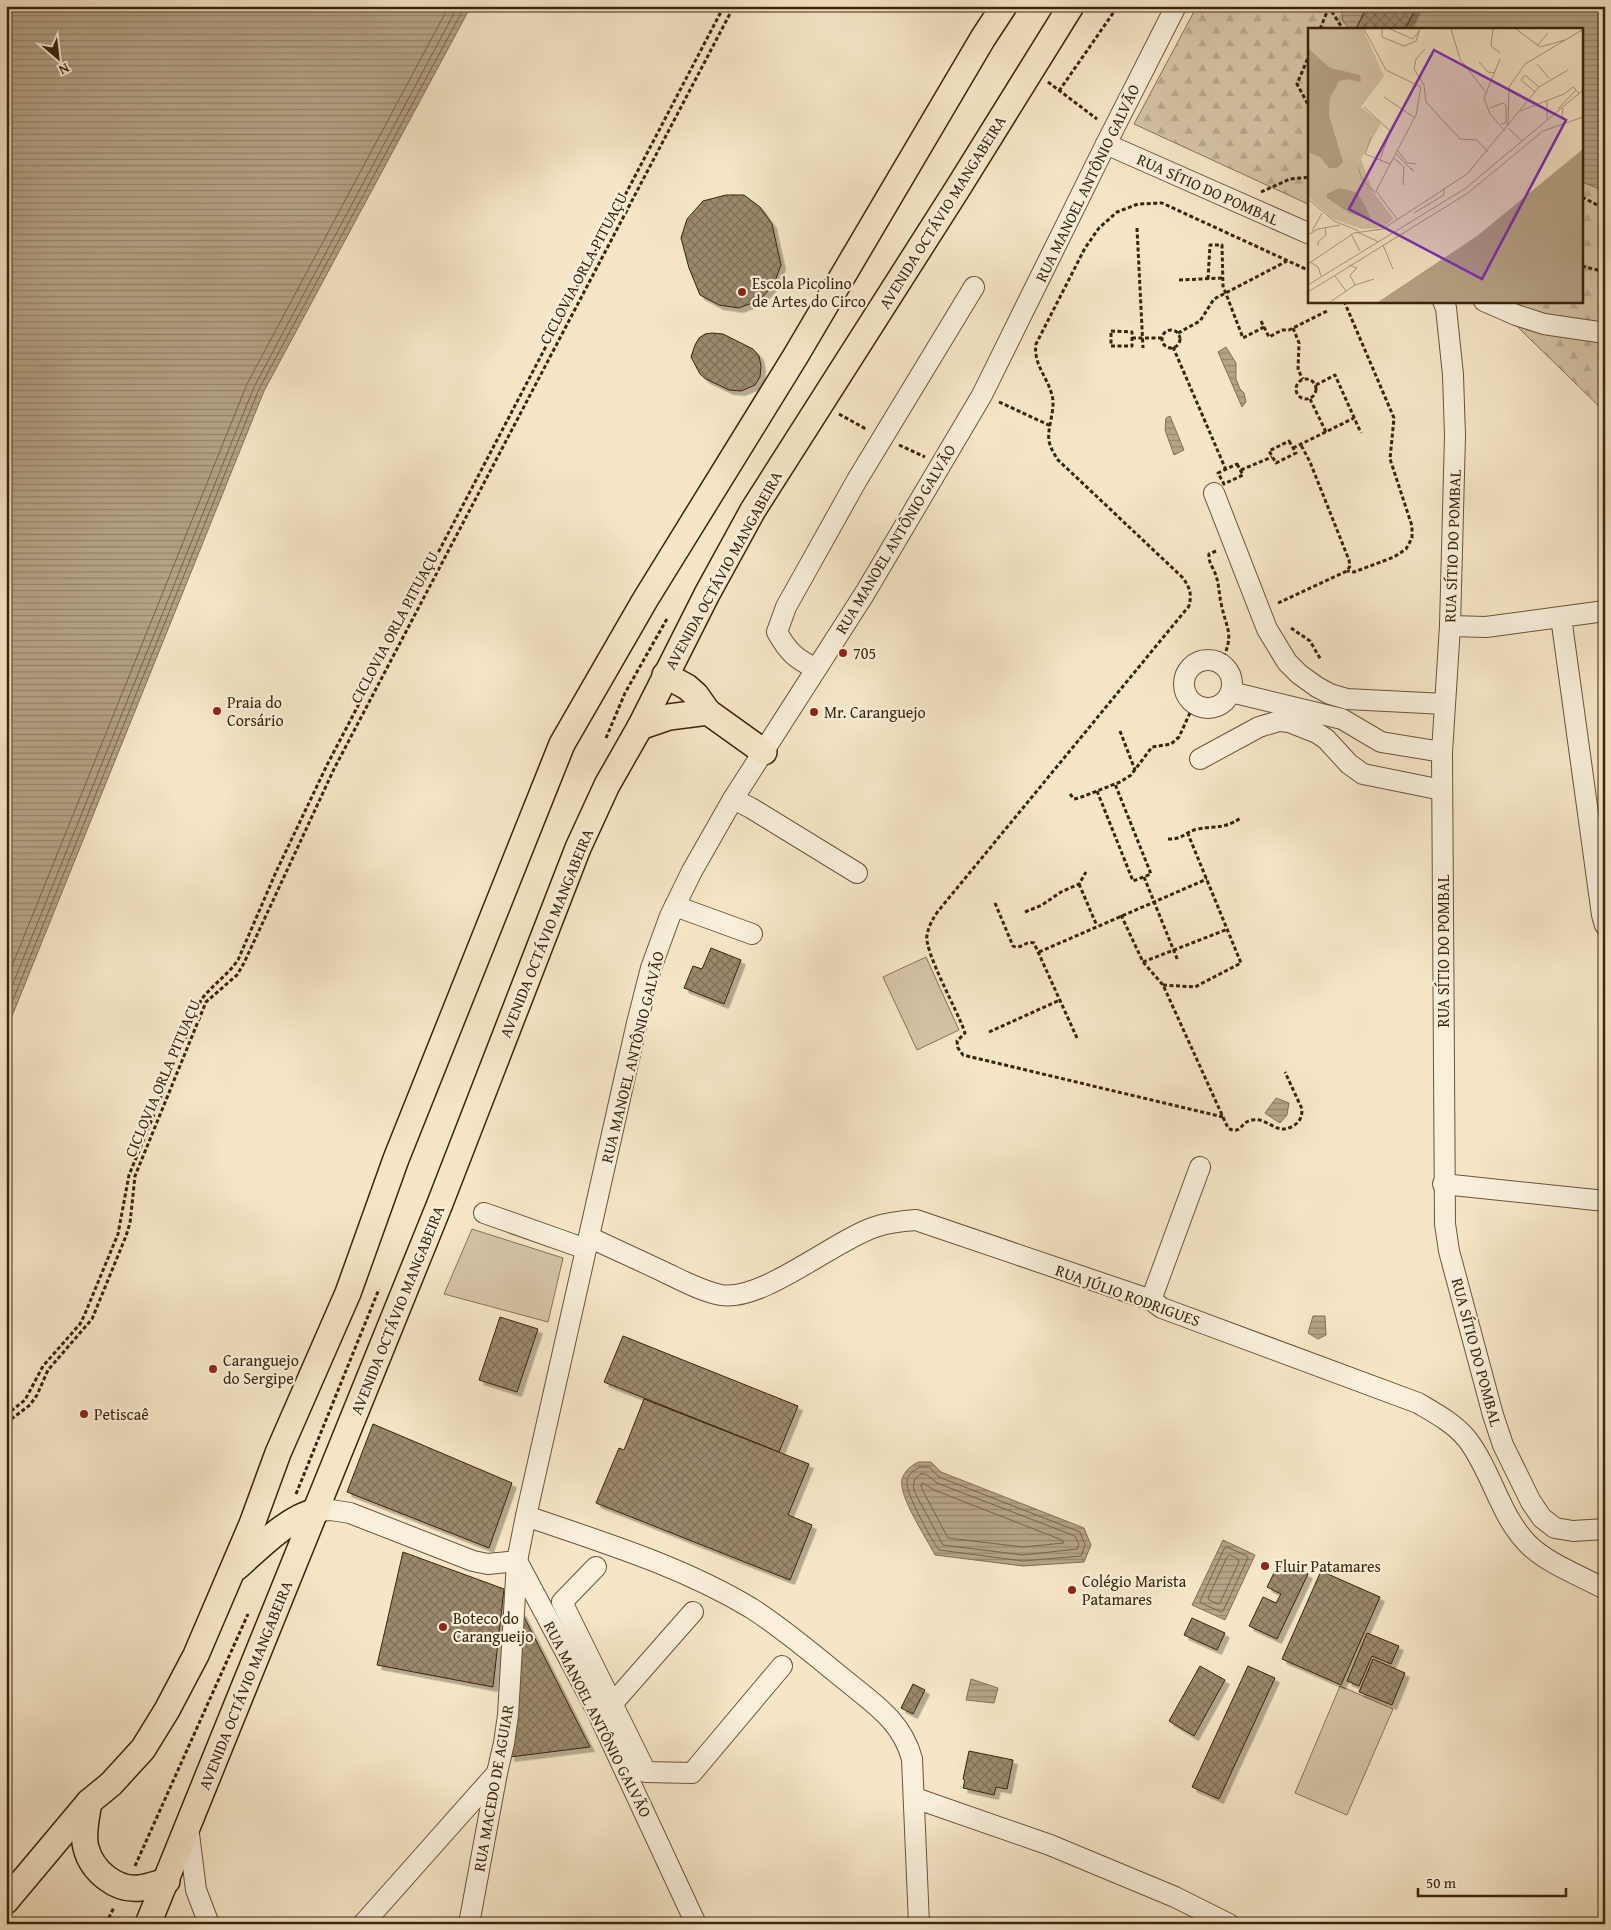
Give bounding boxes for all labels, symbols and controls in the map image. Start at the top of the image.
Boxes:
inset map [1308,28,1584,302]
north arrow [32,32,82,82]
text: N [55,58,73,81]
street label: RUA MANOEL ANTÔNIO GALVÃO [1029,80,1146,286]
street label: AVENIDA OCTÁVIO MANGABEIRA [872,110,1012,313]
street label: RUA SÍTIO DO POMBAL [1133,147,1283,231]
street label: CICLOVIA ORLA PITUAÇU [533,187,634,348]
place label: Escola Picolino de Artes do Circo [752,271,866,313]
marker: Escola Picolino de Artes do Circo [736,286,748,298]
street label: RUA MANOEL ANTÔNIO GALVÃO [829,439,961,638]
street label: AVENIDA OCTÁVIO MANGABEIRA [658,466,788,674]
street label: RUA SÍTIO DO POMBAL [1437,469,1467,623]
street label: CICLOVIA ORLA PITUAÇU [344,546,445,707]
place label: 705 [853,641,876,665]
marker: 705 [837,647,849,659]
place label: Praia do Corsário [227,690,284,732]
place label: Mr. Caranguejo [824,700,926,724]
marker: Praia do Corsário [211,705,223,717]
marker: Mr. Caranguejo [808,706,820,718]
street label: AVENIDA OCTÁVIO MANGABEIRA [493,824,599,1041]
street label: RUA SÍTIO DO POMBAL [1431,874,1455,1028]
street label: RUA MANOEL ANTÔNIO GALVÃO [594,948,670,1165]
street label: CICLOVIA ORLA PITUAÇU [118,995,206,1161]
street label: AVENIDA OCTÁVIO MANGABEIRA [344,1201,450,1418]
street label: RUA JÚLIO RODRIGUES [1052,1258,1204,1332]
street label: RUA SÍTIO DO POMBAL [1446,1275,1508,1429]
place label: Caranguejo do Sergipe [223,1348,299,1390]
marker: Caranguejo do Sergipe [207,1363,219,1375]
place label: Petiscaê [94,1402,149,1426]
marker: Petiscaê [78,1408,90,1420]
place label: Fluir Patamares [1275,1554,1381,1578]
marker: Fluir Patamares [1259,1560,1271,1572]
place label: Colégio Marista Patamares [1082,1569,1187,1611]
street label: AVENIDA OCTÁVIO MANGABEIRA [192,1576,298,1793]
marker: Colégio Marista Patamares [1066,1584,1078,1596]
place label: Boteco do Carangueijo [453,1606,533,1648]
street label: RUA MANOEL ANTÔNIO GALVÃO [538,1617,658,1822]
marker: Boteco do Carangueijo [437,1621,449,1633]
street label: RUA MACEDO DE AGUIAR [466,1702,520,1873]
scale bar [1418,1865,1566,1897]
text: 50 m [1426,1872,1457,1893]

